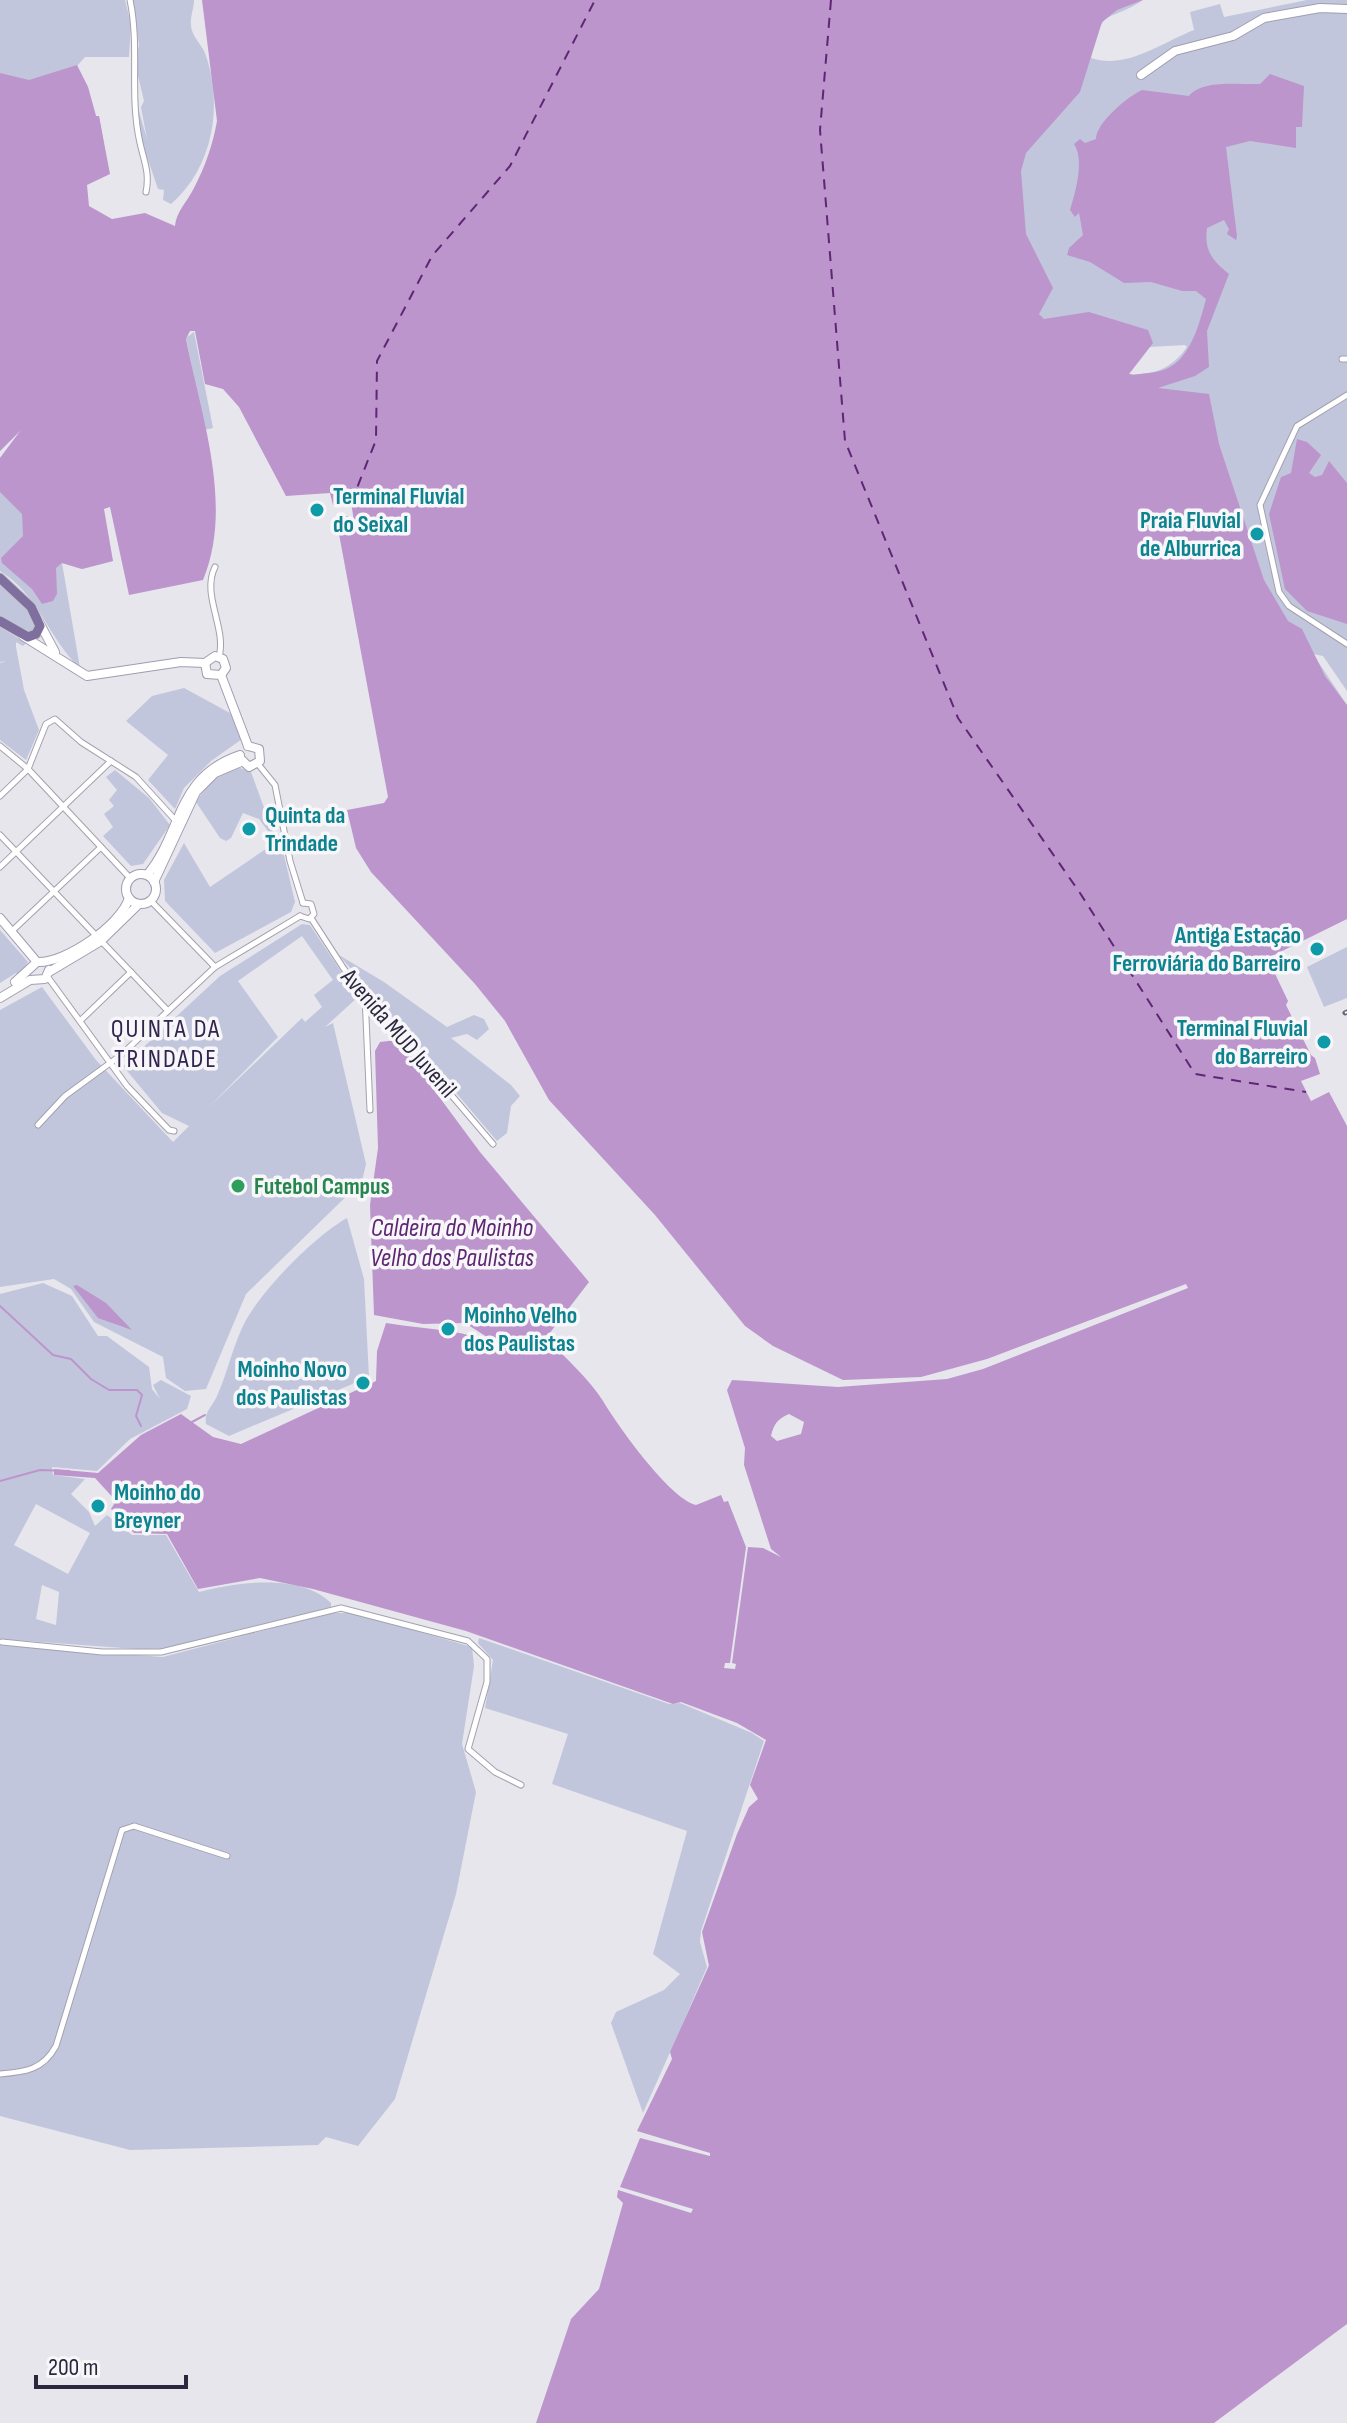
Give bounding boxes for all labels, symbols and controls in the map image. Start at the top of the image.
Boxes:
place label: Terminal Fluvial do Seixal [333,482,464,539]
marker: Terminal Fluvial do Seixal [308,501,326,519]
place label: Praia Fluvial de Alburrica [1140,506,1241,563]
marker: Praia Fluvial de Alburrica [1248,525,1266,543]
place label: Quinta da Trindade [265,801,345,858]
marker: Quinta da Trindade [240,820,258,838]
place label: Antiga Estação Ferroviária do Barreiro [1113,921,1301,978]
marker: Antiga Estação Ferroviária do Barreiro [1308,940,1326,958]
street label: Avenida MUD Juvenil [334,962,462,1104]
district label: QUINTA DA TRINDADE [111,1014,221,1075]
place label: Terminal Fluvial do Barreiro [1177,1014,1308,1071]
marker: Terminal Fluvial do Barreiro [1315,1033,1333,1051]
place label: Futebol Campus [254,1172,390,1201]
marker: Futebol Campus [229,1177,247,1195]
water label: Caldeira do Moinho Velho dos Paulistas [370,1213,534,1274]
place label: Moinho Velho dos Paulistas [464,1301,577,1358]
marker: Moinho Velho dos Paulistas [439,1320,457,1338]
place label: Moinho Novo dos Paulistas [236,1355,347,1412]
marker: Moinho Novo dos Paulistas [354,1374,372,1392]
place label: Moinho do Breyner [114,1478,201,1535]
marker: Moinho do Breyner [89,1497,107,1515]
scale bar [36,2339,186,2389]
text: 200 m [48,2353,99,2382]

